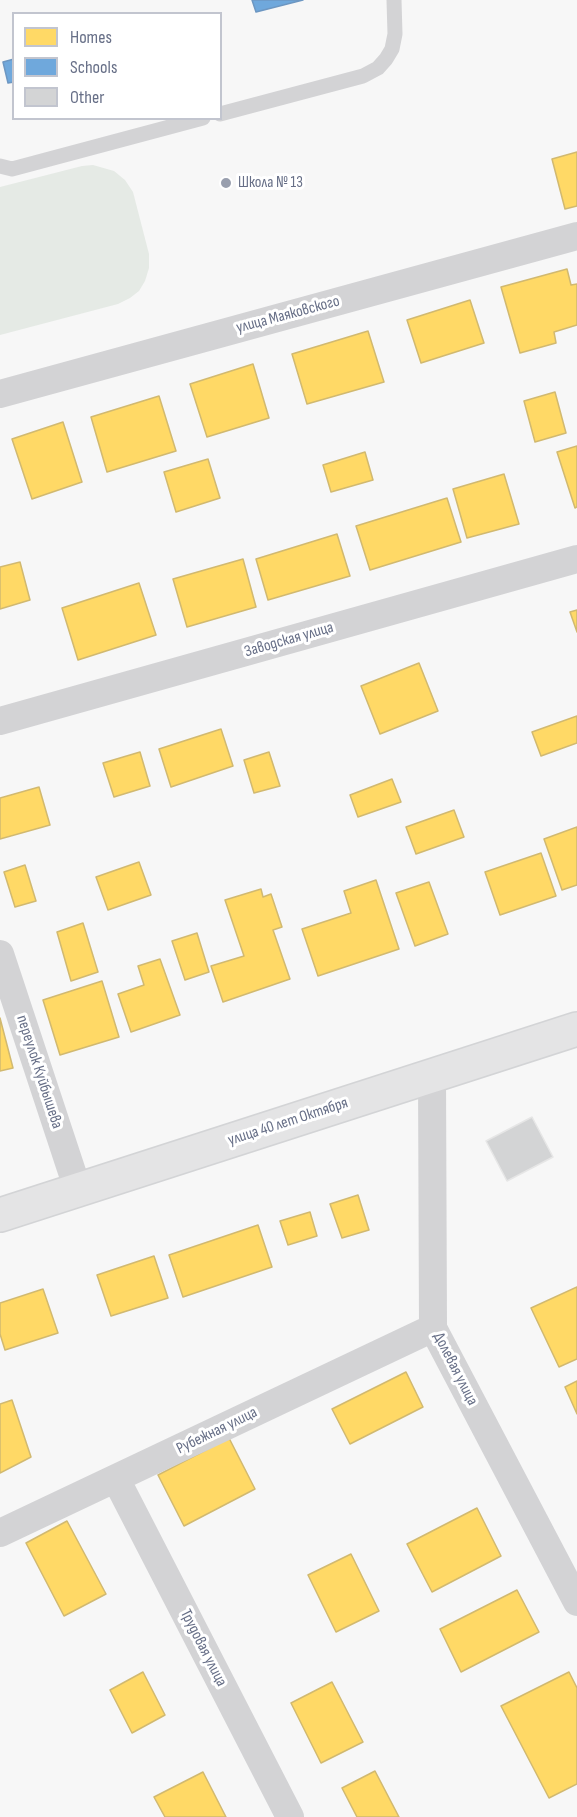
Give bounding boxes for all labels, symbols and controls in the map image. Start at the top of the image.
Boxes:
legend [12,12,222,120]
text: Homes [70,27,112,48]
text: Schools [70,57,117,78]
text: Other [70,87,104,108]
place label: Школа № 13 [238,173,303,193]
marker: Школа № 13 [219,176,233,190]
street label: улица Маяковского [234,292,342,338]
street label: Заводская улица [242,618,336,662]
street label: переулок Куйбышева [12,1013,66,1131]
street label: улица 40 лет Октября [226,1094,350,1150]
street label: Долевая улица [428,1329,482,1409]
street label: Рубежная улица [173,1403,261,1459]
street label: Трудовая улица [175,1606,231,1690]

